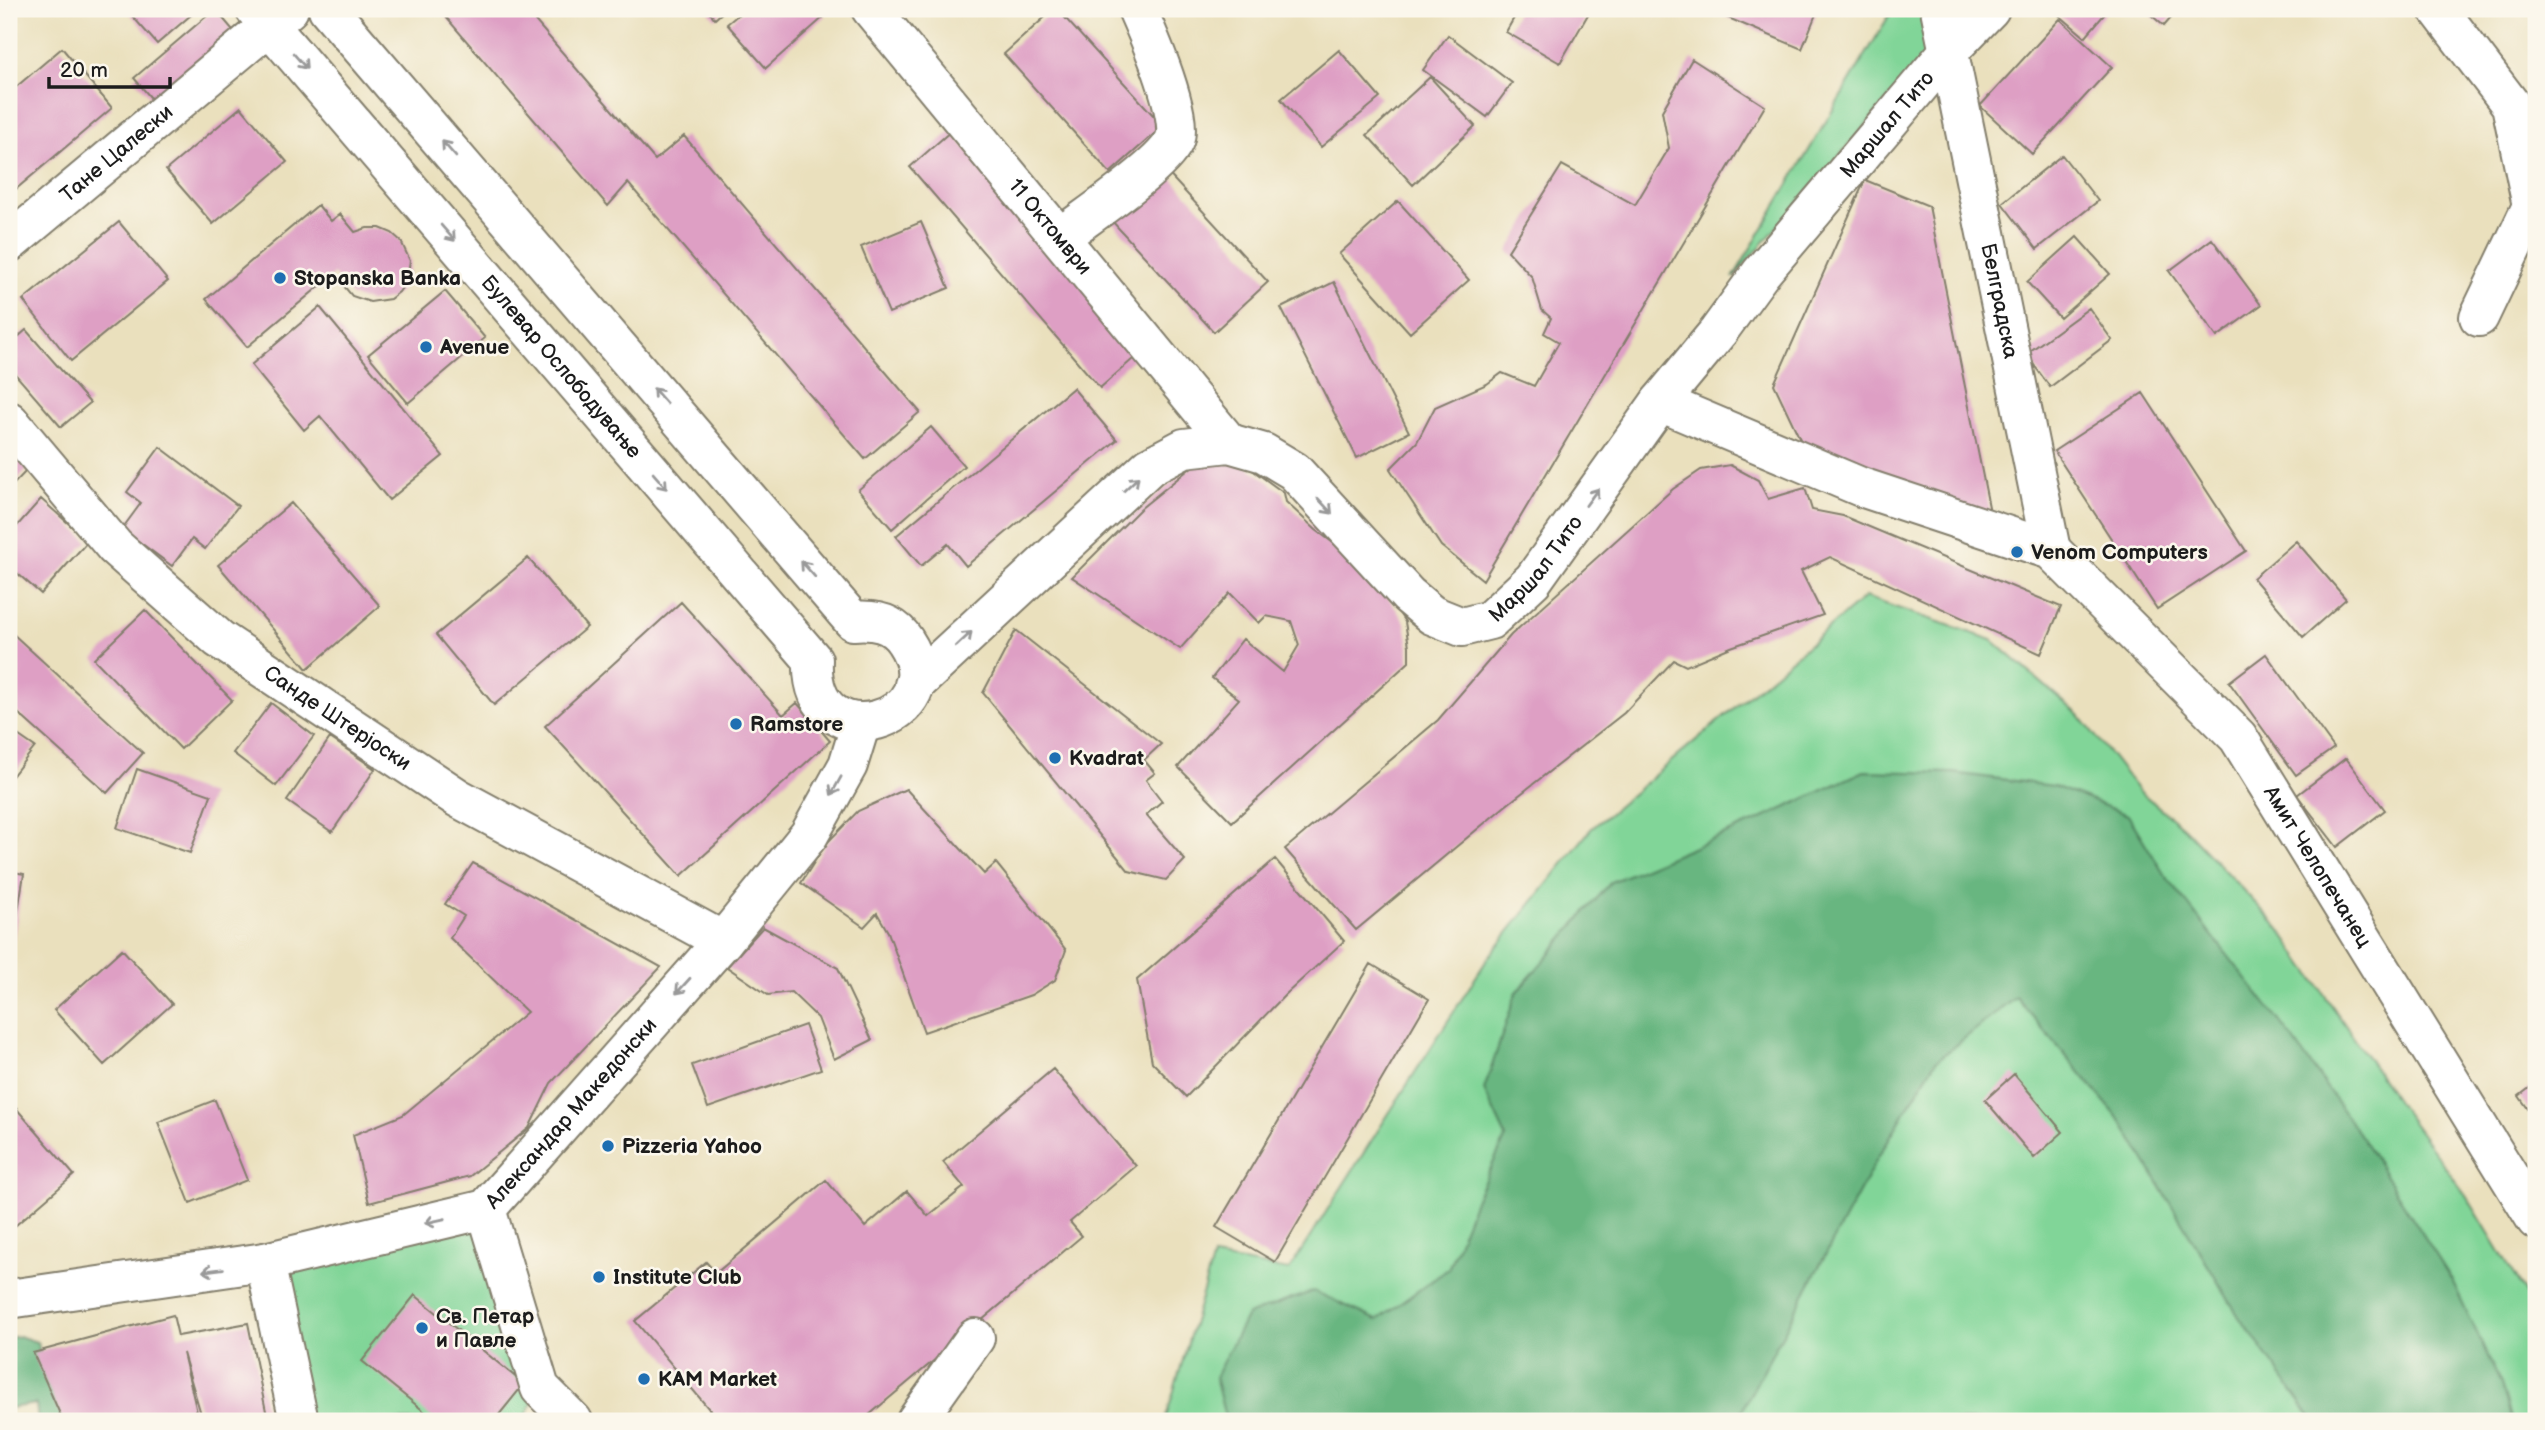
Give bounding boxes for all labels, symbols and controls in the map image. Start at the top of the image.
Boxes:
scale bar [49,46,170,90]
one-way arrow [292,51,308,69]
text: 20 m [60,58,108,83]
street label: Маршал Тито [1835,66,1939,183]
street label: Тане Цалески [55,99,178,208]
one-way arrow [441,140,457,158]
street label: 11 Октомври [1003,174,1097,280]
one-way arrow [440,224,456,242]
street label: Белградска [1975,241,2024,361]
place label: Stopanska Banka [294,266,461,291]
marker: Stopanska Banka [272,270,288,286]
street label: Булевар Ослободување [476,270,647,464]
place label: Avenue [439,335,509,360]
marker: Avenue [418,339,434,355]
one-way arrow [652,387,668,405]
one-way arrow [652,471,668,489]
one-way arrow [1122,475,1139,492]
one-way arrow [1585,488,1599,507]
one-way arrow [1317,497,1334,514]
street label: Маршал Тито [1484,511,1588,628]
place label: Venom Computers [2031,540,2208,565]
marker: Venom Computers [2009,544,2025,560]
one-way arrow [800,560,816,578]
one-way arrow [955,630,972,647]
street label: Санде Штерјоски [259,660,416,776]
place label: Ramstore [750,712,843,737]
marker: Ramstore [728,716,744,732]
place label: Kvadrat [1069,746,1144,771]
marker: Kvadrat [1047,750,1063,766]
one-way arrow [829,776,843,796]
street label: Амит Челопечанец [2258,780,2377,952]
one-way arrow [675,977,692,994]
street label: Александар Македонски [480,1013,662,1215]
place label: Pizzeria Yahoo [622,1134,762,1159]
marker: Pizzeria Yahoo [600,1138,616,1154]
one-way arrow [424,1215,447,1228]
one-way arrow [202,1263,225,1276]
place label: Institute Club [613,1265,742,1290]
marker: Institute Club [591,1269,607,1285]
place label: Св. Петар и Павле [436,1304,535,1353]
marker: Св. Петар и Павле [414,1320,430,1336]
place label: KAM Market [658,1367,777,1392]
marker: KAM Market [636,1371,652,1387]

